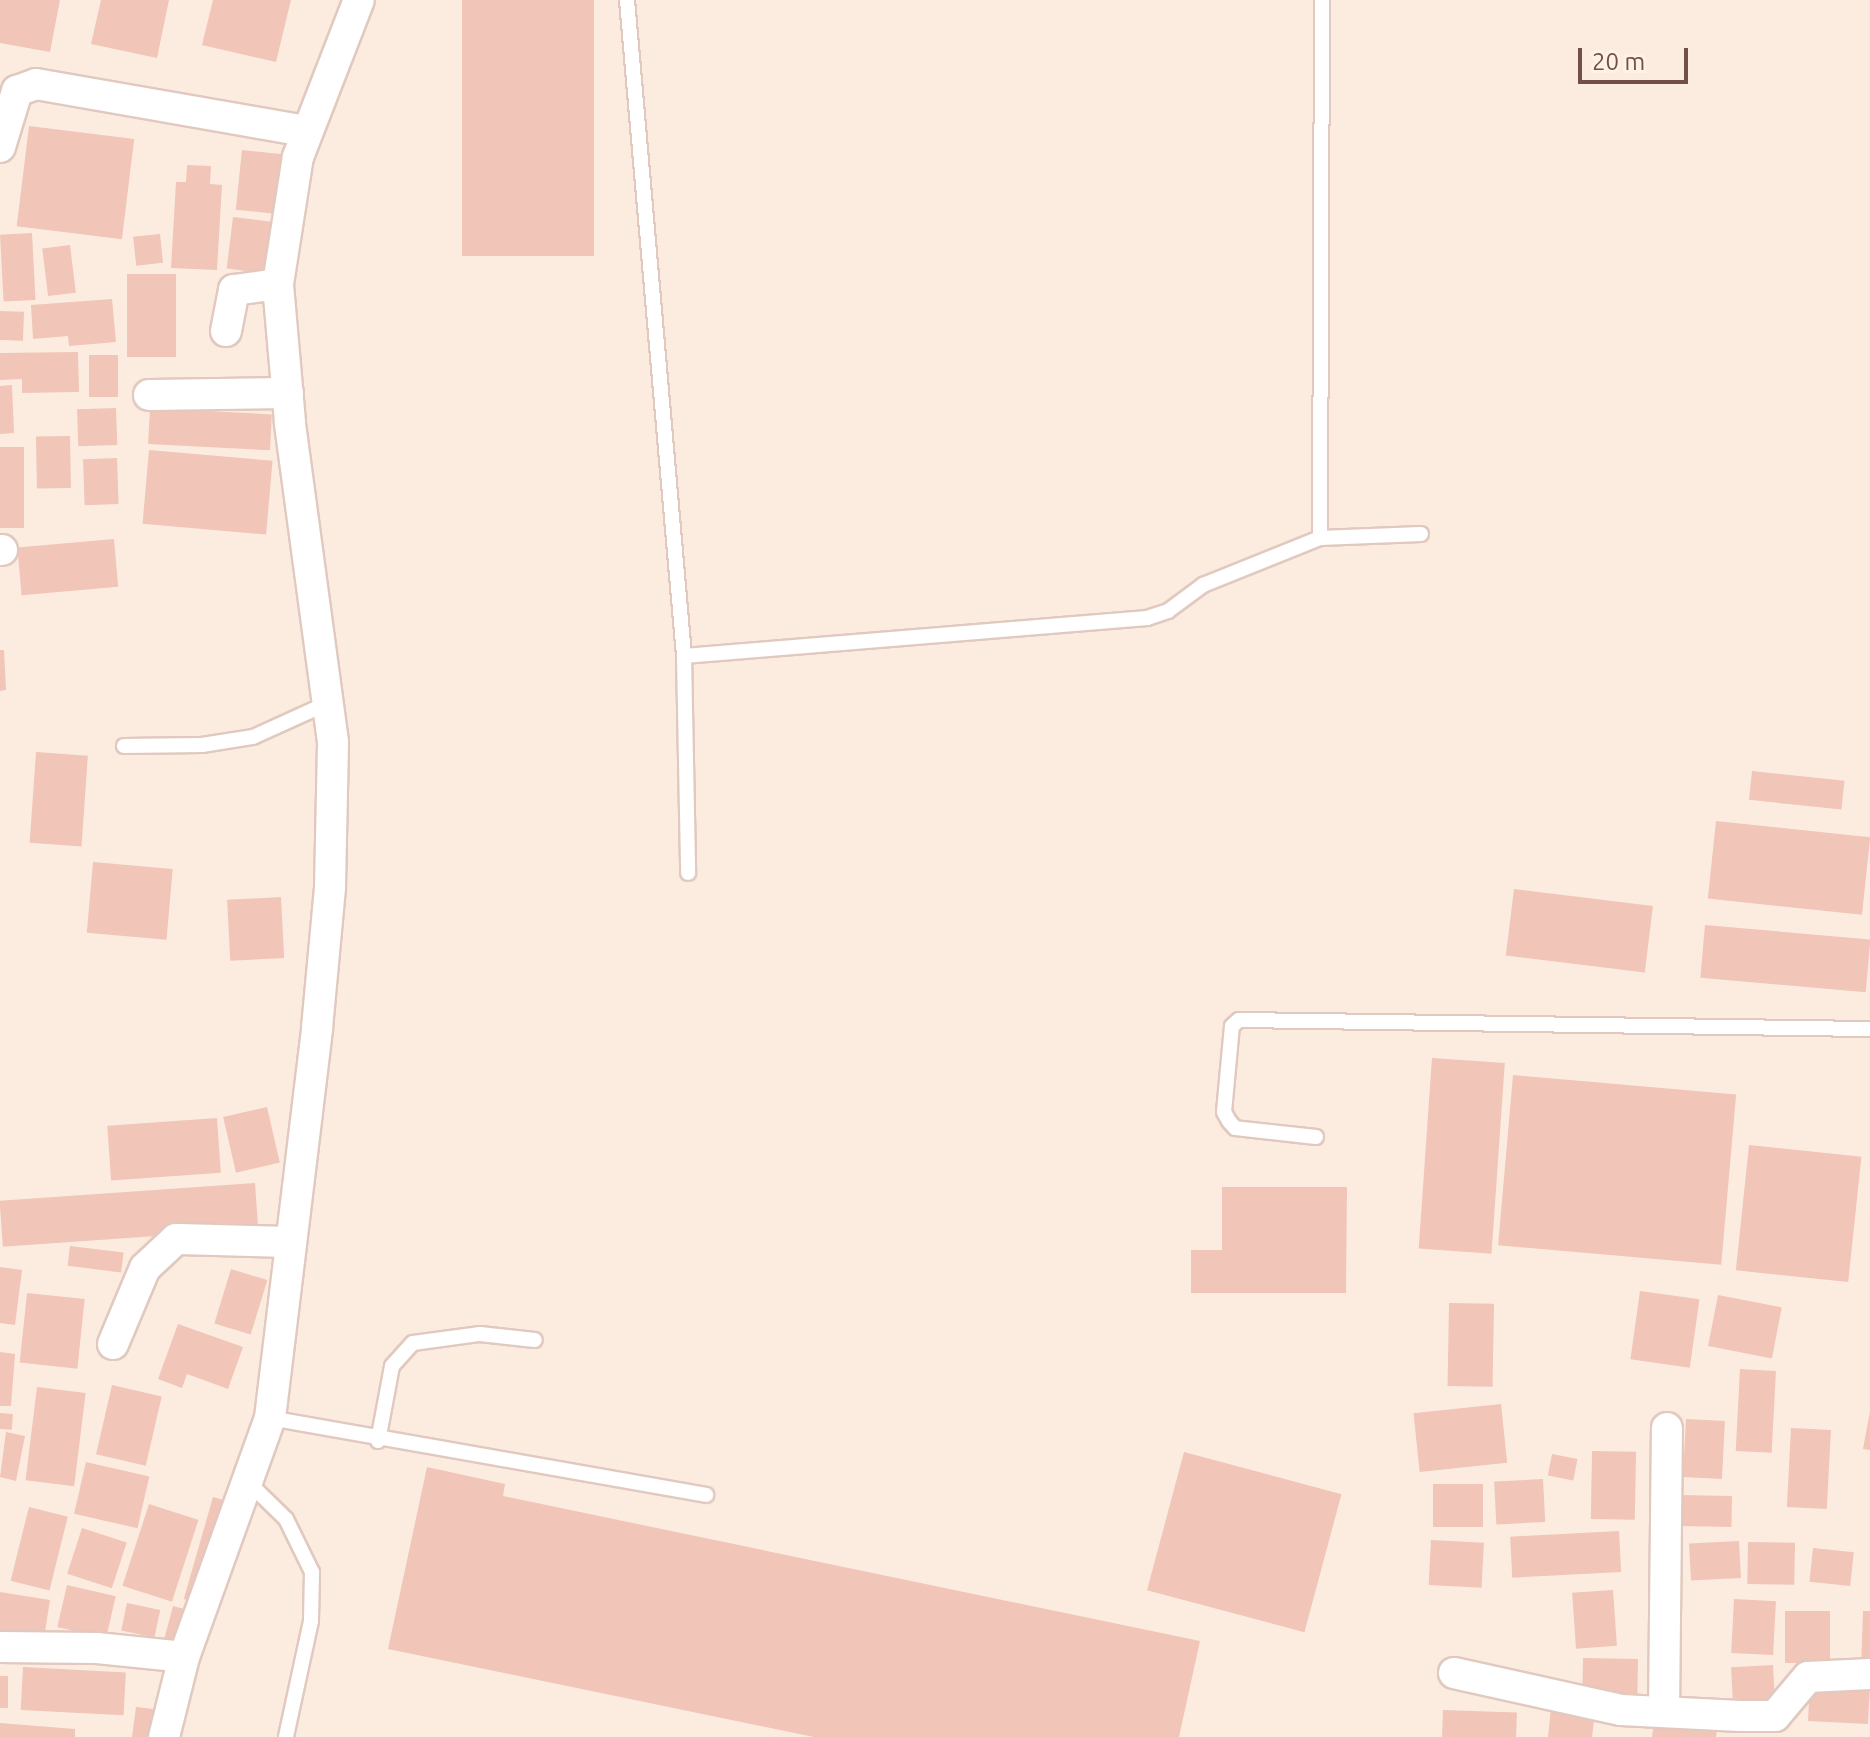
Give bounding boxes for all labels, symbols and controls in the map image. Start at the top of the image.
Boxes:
scale bar [1582,32,1692,82]
text: 20 m [1592,48,1645,75]

